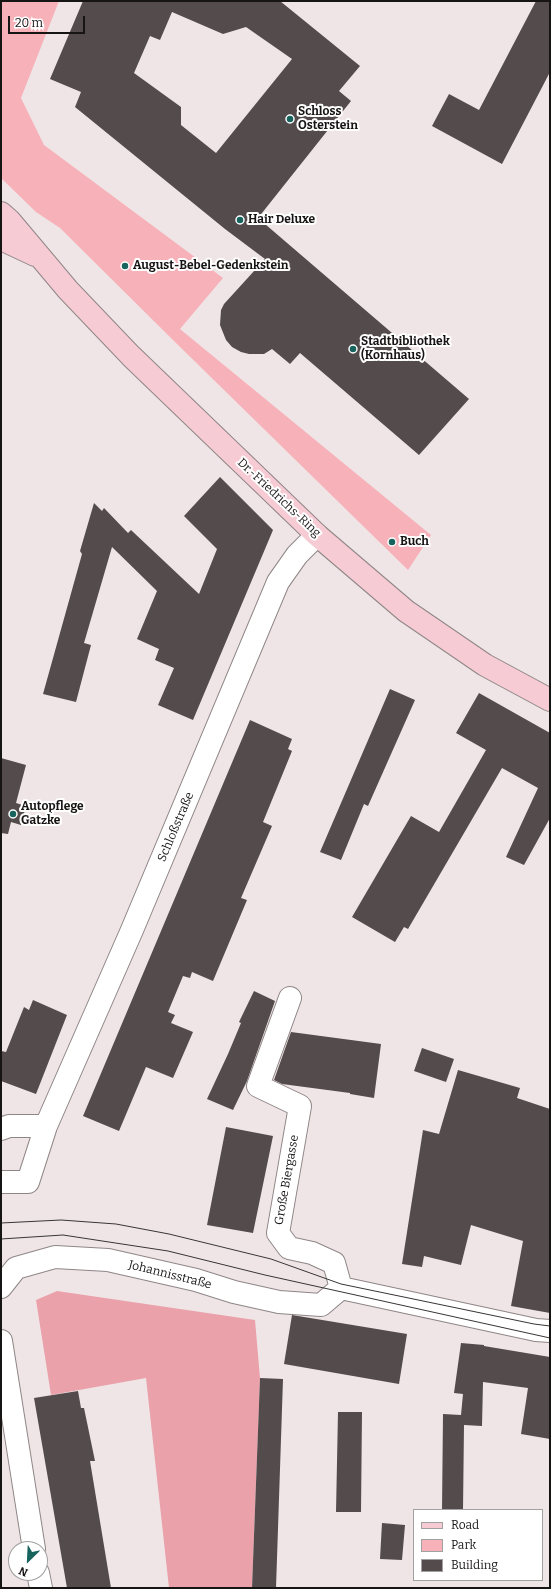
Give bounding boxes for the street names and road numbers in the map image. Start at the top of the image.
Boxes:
street label: Dr.-Friedrichs-Ring [234,456,324,540]
street label: Schloßstraße [155,790,197,864]
street label: Große Biergasse [272,1134,302,1226]
street label: Johannisstraße [127,1258,213,1292]

